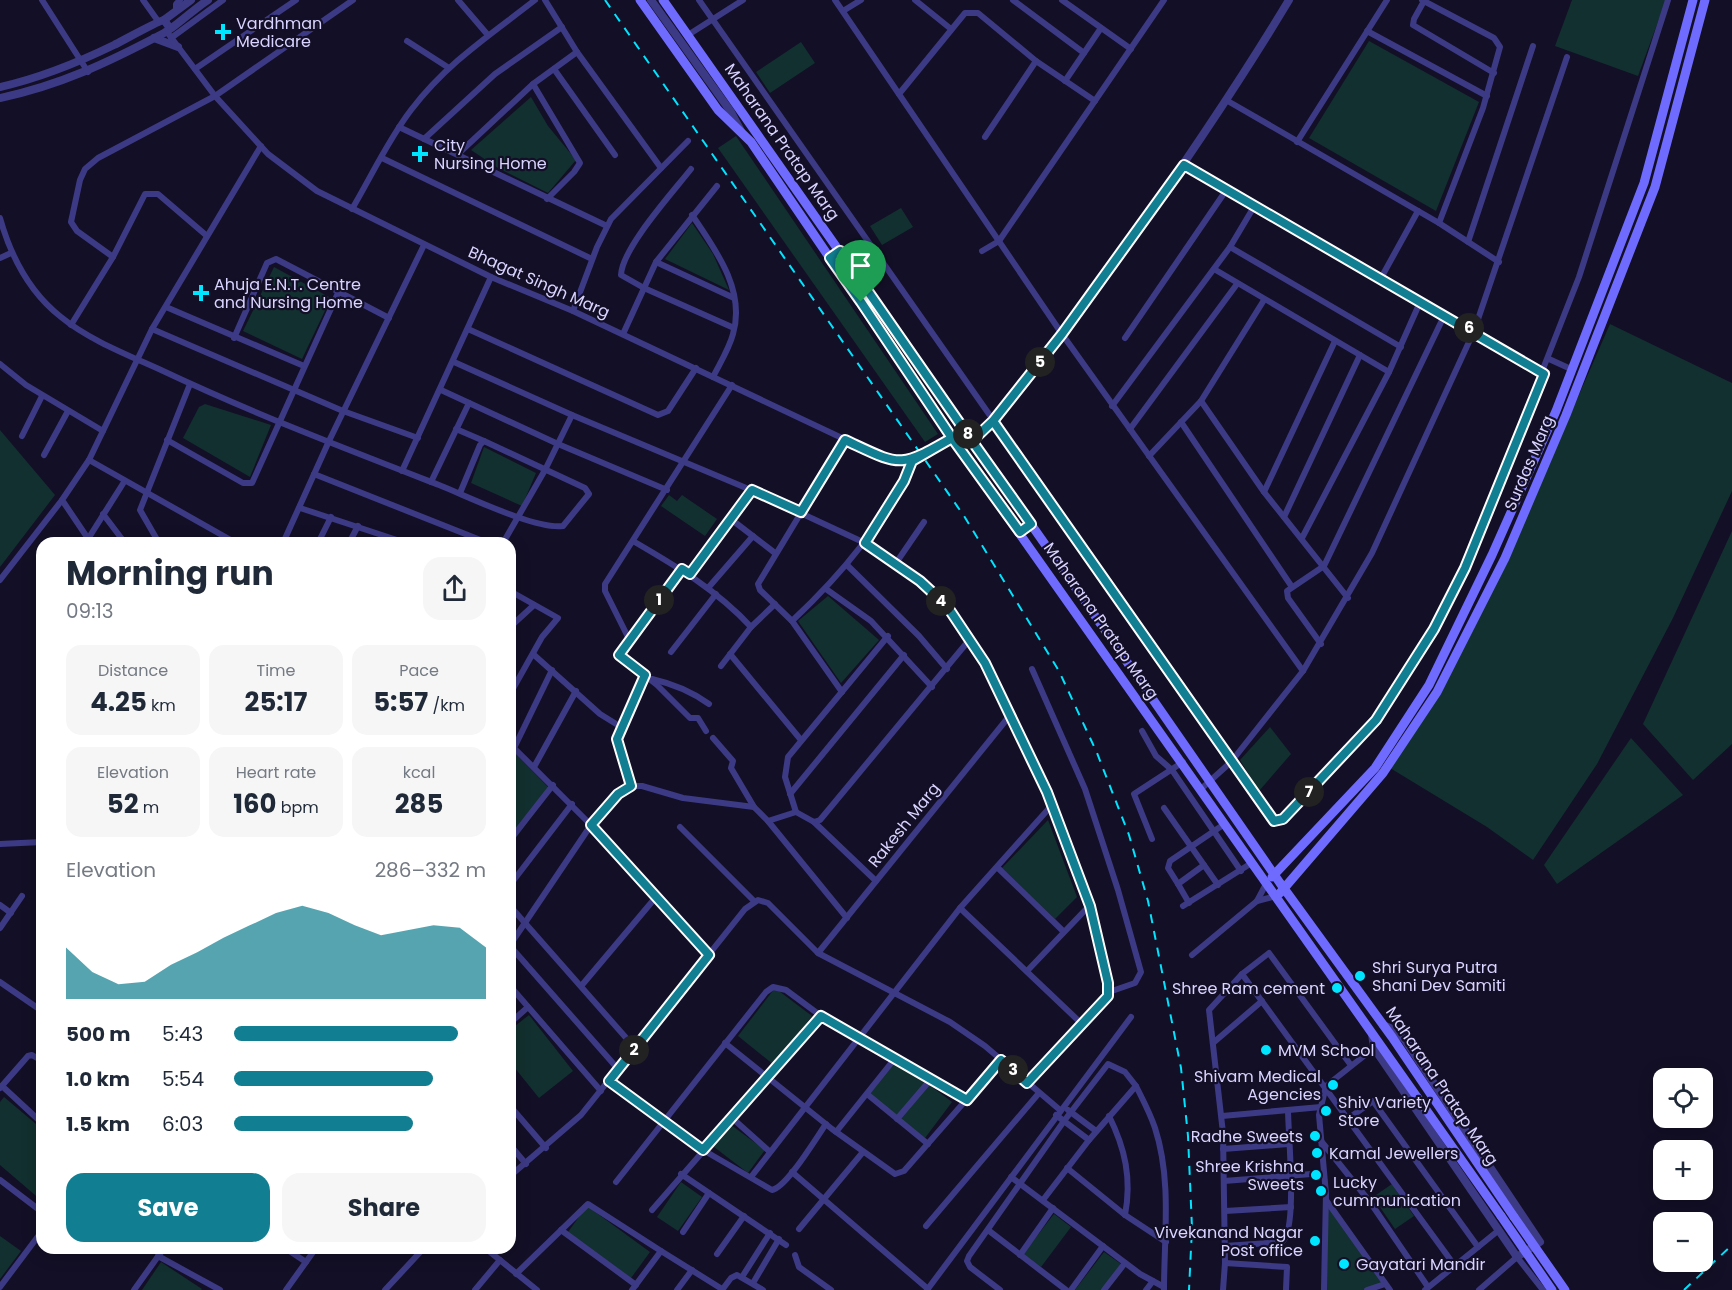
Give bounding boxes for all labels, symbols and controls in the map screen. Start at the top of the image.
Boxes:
place label: Vardhman Medicare [236,12,322,53]
marker: Vardhman Medicare [214,23,232,41]
street label: Maharana Pratap Marg [719,59,845,225]
place label: City Nursing Home [434,134,547,175]
marker: City Nursing Home [411,145,429,163]
street label: Bhagat Singh Marg [464,240,614,324]
pin [835,240,886,302]
icon: arrive [844,249,877,282]
place label: Ahuja E.N.T. Centre and Nursing Home [214,273,363,314]
marker: Ahuja E.N.T. Centre and Nursing Home [192,284,210,302]
pin: 6 [1454,313,1484,343]
text: 6 [1464,316,1474,339]
pin: 5 [1025,347,1055,377]
text: 5 [1035,350,1045,373]
street label: Surdas Marg [1499,412,1559,514]
pin: 8 [953,419,983,449]
text: 8 [963,422,973,445]
street label: Maharana Pratap Marg [1038,538,1164,704]
text: Morning run [66,550,274,597]
button: share [423,557,486,620]
pin: 1 [644,585,674,615]
pin: 4 [926,586,956,616]
text: 1 [656,588,662,611]
text: 4 [936,589,946,612]
text: 09:13 [66,597,114,625]
text: Distance [98,659,168,682]
text: Time [257,659,296,682]
text: Pace [399,659,439,682]
text: 4.25 [90,684,147,720]
text: 25:17 [245,684,307,720]
text: 5:57 [373,684,428,720]
text: km [147,694,176,717]
text: /km [428,694,465,717]
text: Elevation [97,761,169,784]
text: Heart rate [236,761,316,784]
text: kcal [403,761,435,784]
pin: 7 [1294,777,1324,807]
street label: Rakesh Marg [863,778,945,872]
text: 7 [1305,780,1313,803]
text: 52 [107,786,138,822]
text: 160 [233,786,276,822]
text: 285 [395,786,443,822]
text: m [138,796,159,819]
text: bpm [276,796,319,819]
text: Elevation [66,856,156,884]
text: 286–332 m [375,856,486,884]
place label: Shri Surya Putra Shani Dev Samiti [1372,956,1506,997]
marker: Shri Surya Putra Shani Dev Samiti [1353,969,1367,983]
place label: Shree Ram cement [1172,977,1325,1000]
marker: Shree Ram cement [1330,981,1344,995]
street label: Maharana Pratap Marg [1380,1002,1504,1170]
text: 500 m [66,1020,131,1048]
text: 5:43 [162,1020,203,1048]
pin: 2 [619,1035,649,1065]
text: 2 [629,1038,639,1061]
place label: MVM School [1278,1039,1374,1062]
marker: MVM School [1259,1043,1273,1057]
pin: 3 [998,1055,1028,1085]
text: 3 [1008,1058,1018,1081]
text: 1.0 km [66,1065,130,1093]
text: 5:54 [162,1065,204,1093]
place label: Shivam Medical Agencies [1194,1065,1321,1106]
map controls [1653,1068,1713,1272]
button: locate [1653,1068,1713,1128]
marker: Shivam Medical Agencies [1326,1078,1340,1092]
place label: Shiv Variety Store [1338,1091,1431,1132]
marker: Shiv Variety Store [1319,1104,1333,1118]
text: 1.5 km [66,1110,130,1138]
text: 6:03 [162,1110,203,1138]
place label: Radhe Sweets [1191,1125,1303,1148]
marker: Radhe Sweets [1308,1129,1322,1143]
button: + [1653,1140,1713,1200]
place label: Kamal Jewellers [1329,1142,1458,1165]
marker: Kamal Jewellers [1310,1146,1324,1160]
place label: Shree Krishna Sweets [1195,1155,1304,1196]
marker: Shree Krishna Sweets [1309,1168,1323,1182]
place label: Lucky cummunication [1333,1171,1461,1212]
button: Save [66,1173,270,1242]
button: Share [282,1173,486,1242]
marker: Lucky cummunication [1314,1184,1328,1198]
button: − [1653,1212,1713,1272]
place label: Vivekanand Nagar Post office [1154,1221,1303,1262]
marker: Vivekanand Nagar Post office [1308,1234,1322,1248]
place label: Gayatari Mandir [1356,1253,1485,1276]
marker: Gayatari Mandir [1337,1257,1351,1271]

